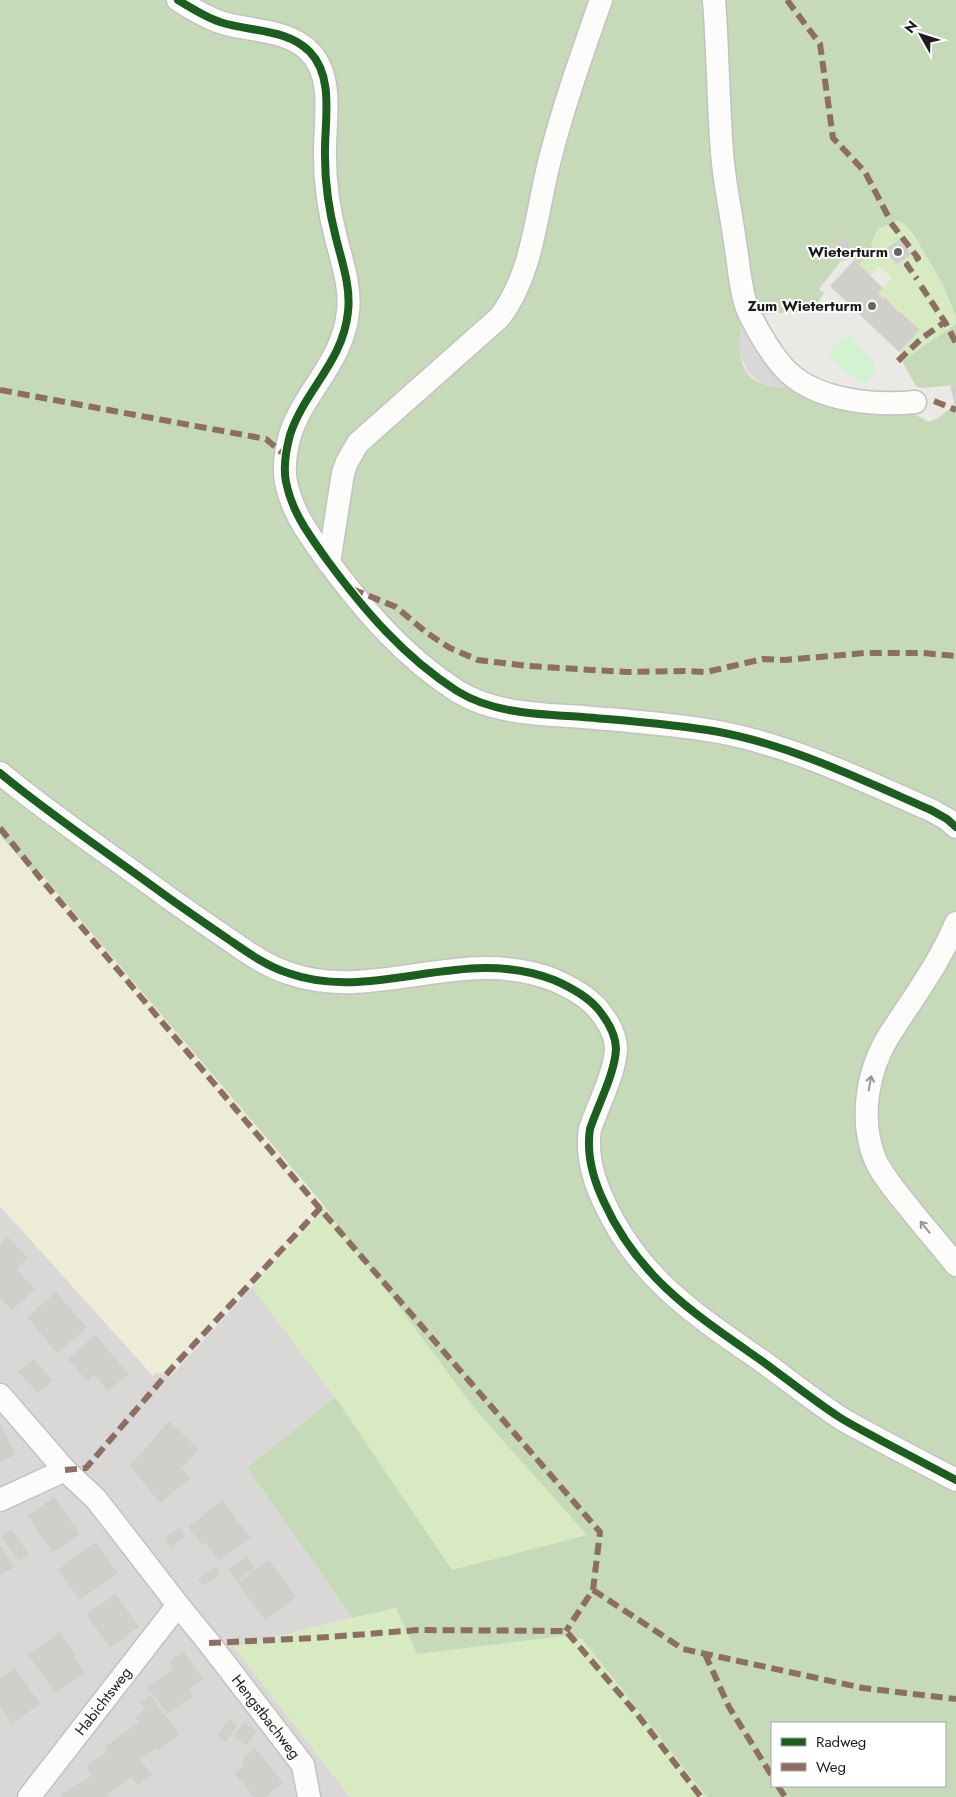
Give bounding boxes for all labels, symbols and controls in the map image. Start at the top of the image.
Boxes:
north arrow [896,10,946,60]
text: N [900,16,922,37]
place label: Wieterturm [808,241,888,263]
marker: Wieterturm [892,246,904,258]
place label: Zum Wieterturm [748,295,862,317]
marker: Zum Wieterturm [866,300,878,312]
one-way arrow [866,1075,876,1091]
one-way arrow [920,1221,931,1234]
street label: Habichtsweg [70,1663,137,1740]
street label: Hengstbachweg [226,1670,306,1764]
legend [771,1722,946,1787]
text: Radweg [816,1731,866,1753]
text: Weg [816,1756,846,1778]

